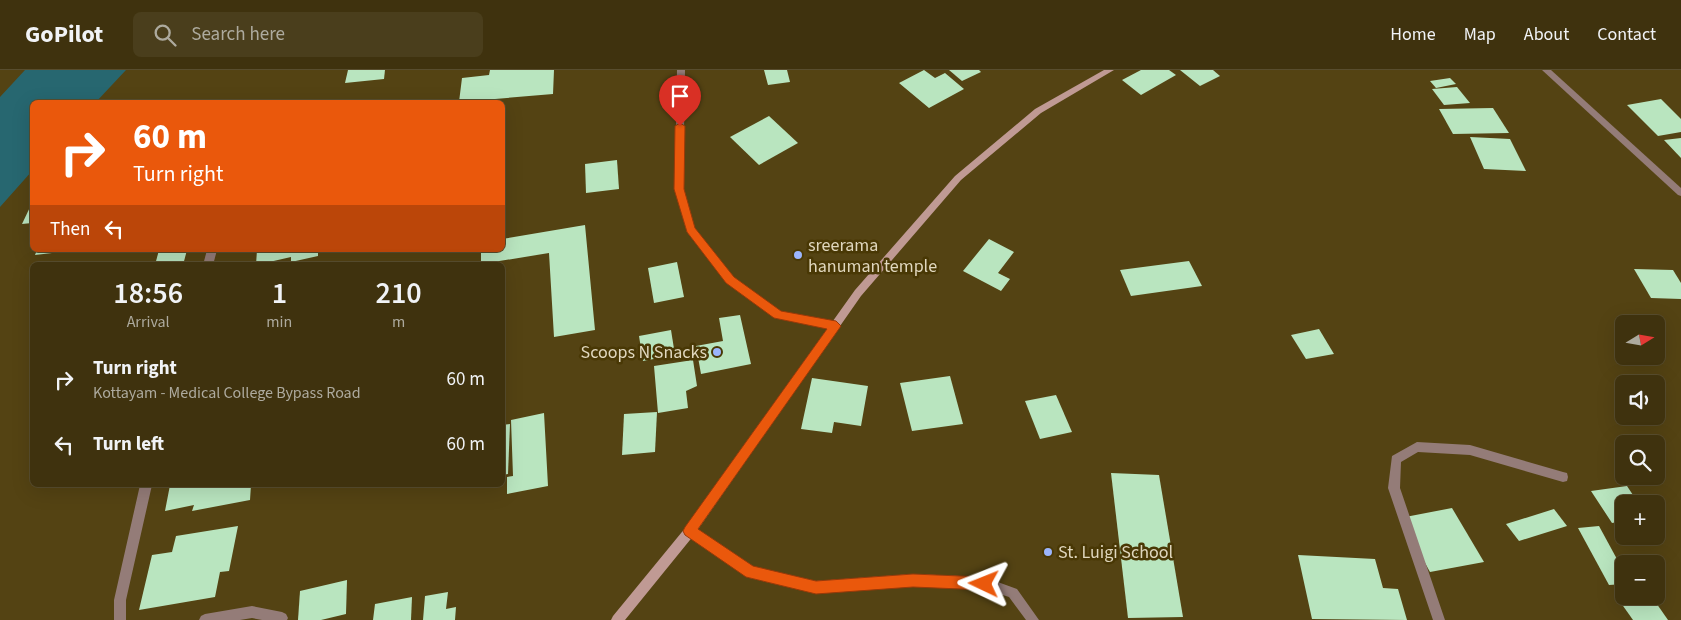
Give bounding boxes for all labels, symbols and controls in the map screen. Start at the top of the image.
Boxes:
search box [133,12,483,57]
text: GoPilot [25,17,103,52]
icon: search [151,21,179,49]
text: Search here [191,21,285,48]
text: Home [1390,22,1436,47]
text: Map [1464,22,1496,47]
text: About [1524,22,1569,47]
text: Contact [1597,22,1656,47]
pin [659,75,701,126]
icon: arrive [666,82,694,110]
text: 60 m [133,112,207,162]
icon: right [50,120,115,185]
text: Turn right [133,158,223,190]
icon: left [100,215,128,243]
text: Then [50,216,90,243]
place label: sreerama hanuman temple [808,233,937,279]
marker: sreerama hanuman temple [792,249,804,261]
text: 18:56 [113,272,183,315]
text: 1 [272,272,287,315]
text: 210 [376,272,422,315]
text: Arrival [127,311,170,333]
text: min [266,311,292,333]
text: m [392,311,405,333]
north arrow [1615,315,1665,365]
map controls [1615,315,1665,605]
place label: Scoops N Snacks [581,340,707,365]
marker: Scoops N Snacks [711,346,723,358]
text: Turn right [93,355,177,382]
icon: right [50,366,78,394]
text: 60 m [447,366,485,393]
button: sound [1615,375,1665,425]
text: Kottayam - Medical College Bypass Road [93,382,361,404]
icon: left [50,431,78,459]
text: Turn left [93,431,164,458]
text: 60 m [447,431,485,458]
button: search [1615,435,1665,485]
button: + [1615,495,1665,545]
place label: St. Luigi School [1058,540,1173,565]
marker: St. Luigi School [1042,546,1054,558]
button: − [1615,555,1665,605]
position arrow [957,557,1009,609]

